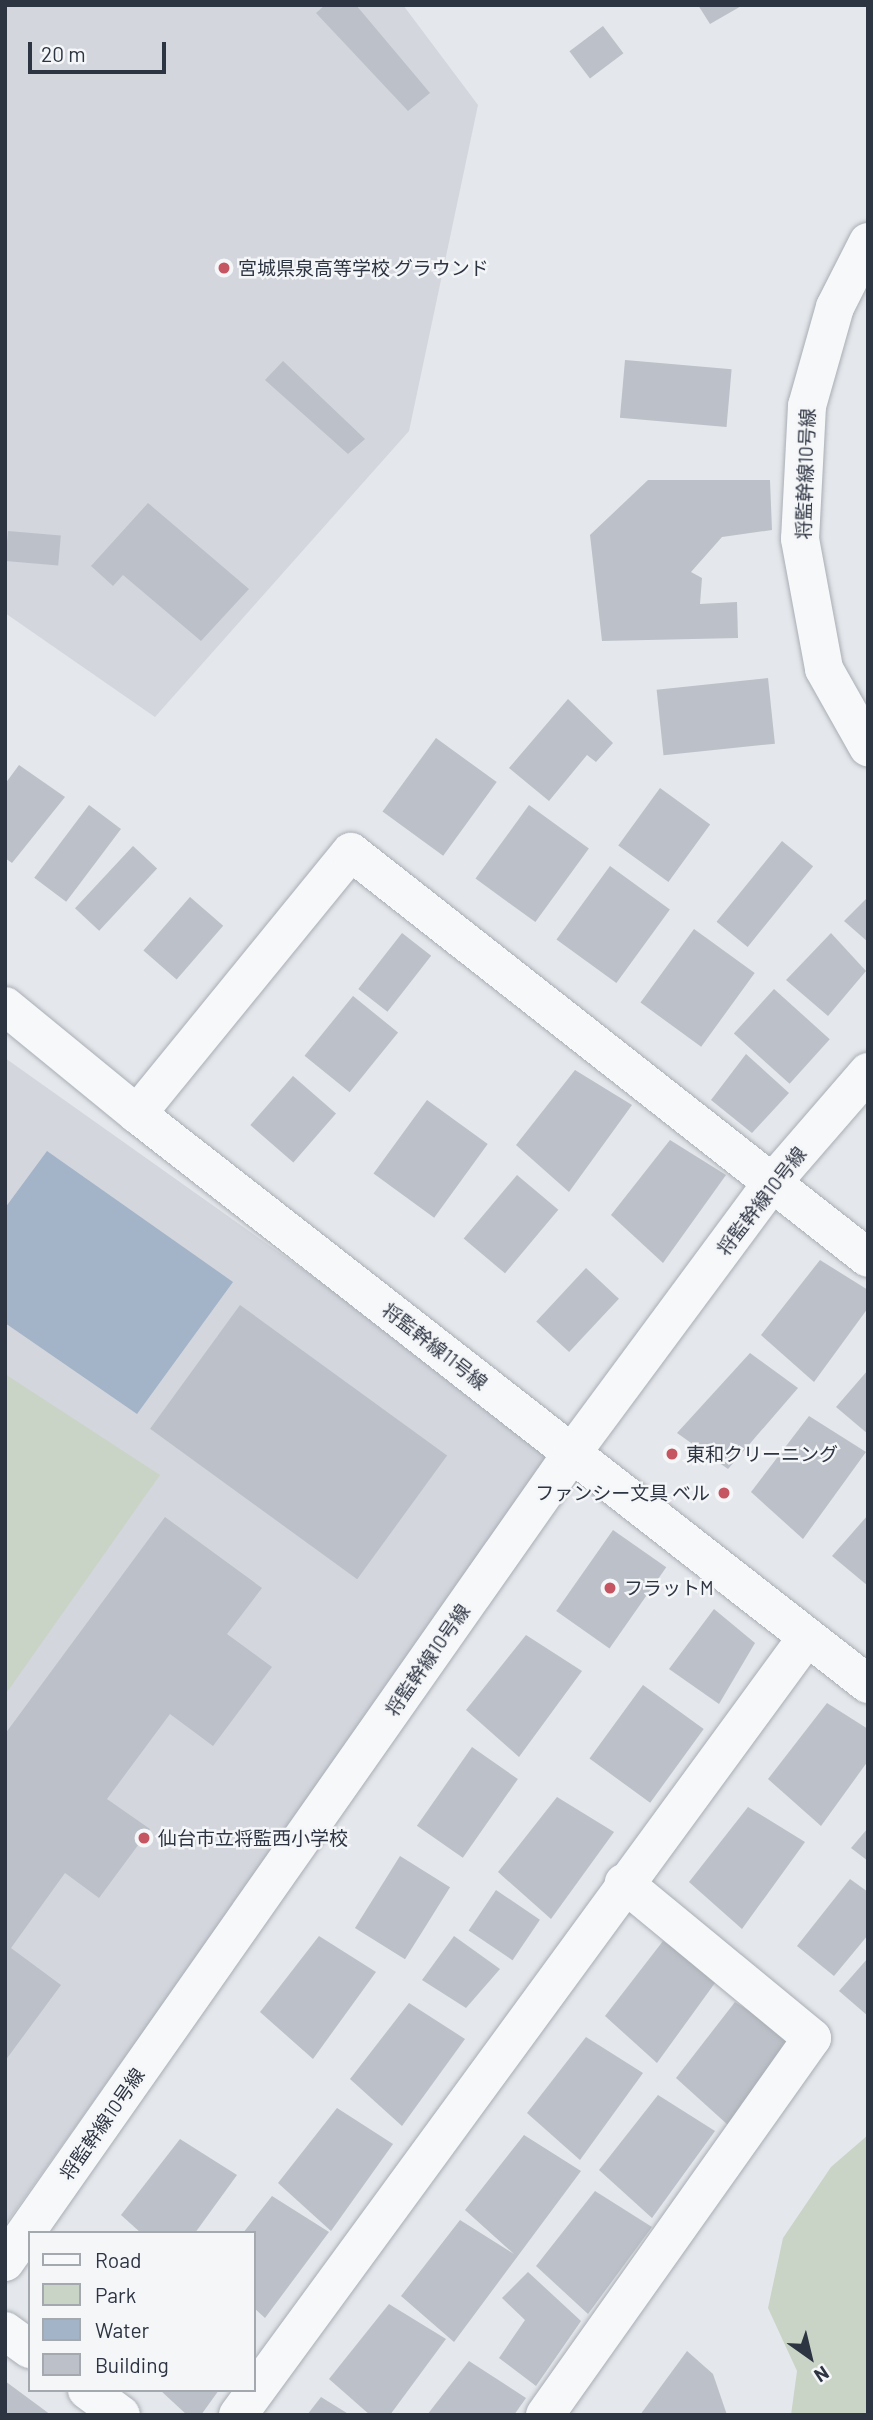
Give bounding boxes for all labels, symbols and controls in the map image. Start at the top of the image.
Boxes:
scale bar [32,28,170,72]
text: 20 m [41,41,86,66]
place label: 宮城県泉高等学校 グラウンド [238,257,489,279]
marker: 宮城県泉高等学校 グラウンド [216,260,232,276]
street label: 将監幹線10号線 [791,408,819,540]
street label: 将監幹線10号線 [712,1142,810,1260]
street label: 将監幹線11号線 [378,1298,492,1394]
place label: 東和クリーニング [686,1443,838,1465]
marker: 東和クリーニング [664,1446,680,1462]
place label: ファンシー文具 ベル [535,1482,710,1504]
marker: ファンシー文具 ベル [716,1485,732,1501]
place label: フラットM [624,1577,714,1599]
marker: フラットM [602,1580,618,1596]
street label: 将監幹線10号線 [380,1600,474,1720]
place label: 仙台市立将監西小学校 [158,1827,348,1849]
marker: 仙台市立将監西小学校 [136,1830,152,1846]
street label: 将監幹線10号線 [55,2064,149,2184]
legend [28,2231,256,2392]
text: Road [95,2247,141,2272]
text: Park [95,2282,136,2307]
text: Water [95,2317,149,2342]
north arrow [775,2322,845,2392]
text: Building [95,2352,169,2377]
text: N [810,2362,834,2388]

